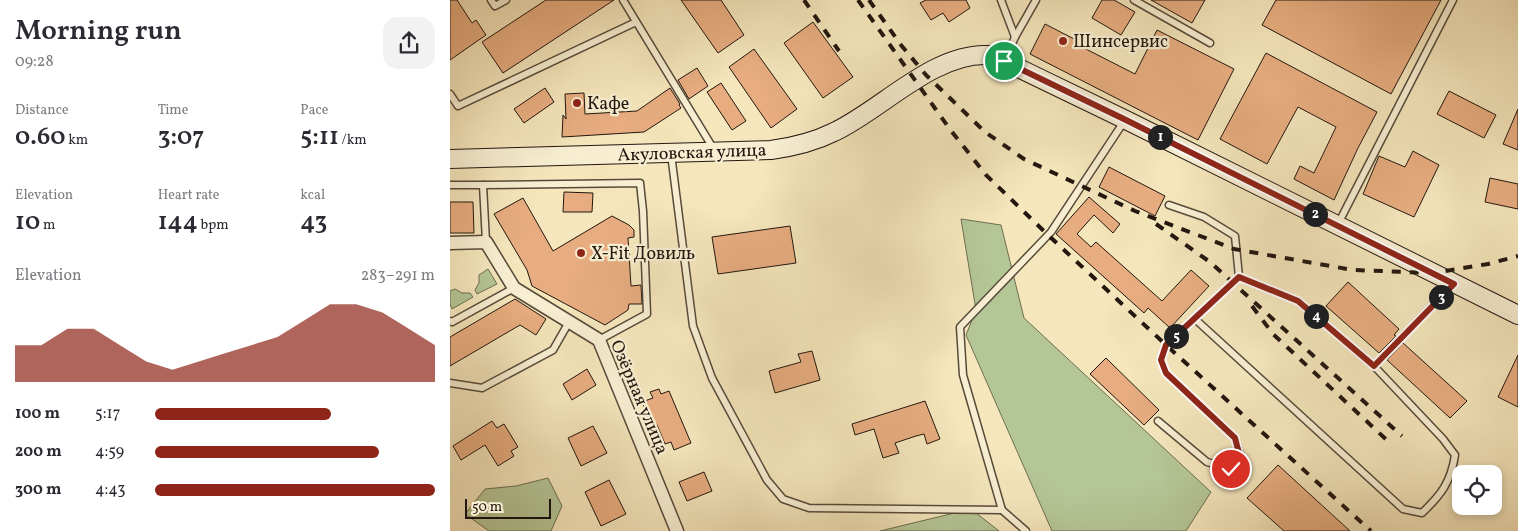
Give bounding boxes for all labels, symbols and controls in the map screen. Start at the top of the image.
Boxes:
text: Morning run [15,12,182,51]
button: share [383,17,435,69]
place label: Шинсервис [1073,30,1168,55]
marker: Шинсервис [1057,35,1069,47]
pin [983,40,1025,82]
icon: arrive [990,47,1018,75]
text: 09:28 [15,51,54,73]
place label: Кафе [587,92,629,117]
marker: Кафе [571,97,583,109]
text: Distance [15,101,69,120]
text: Time [158,101,188,120]
text: Pace [300,101,328,120]
text: 0.60 [15,120,65,155]
text: 3:07 [158,120,204,155]
text: 5:11 [300,120,339,155]
pin: 1 [1148,124,1172,150]
text: 1 [1158,128,1163,147]
text: km [65,131,88,150]
text: /km [339,131,367,150]
street label: Акуловская улица [617,138,767,169]
text: Elevation [15,186,73,205]
text: Heart rate [158,186,219,205]
text: kcal [300,186,325,205]
pin: 2 [1302,202,1328,226]
text: 10 [15,205,40,240]
text: 144 [158,205,198,240]
text: 43 [300,205,327,240]
text: 2 [1312,205,1319,224]
text: m [40,216,55,235]
text: bpm [198,216,229,235]
place label: X-Fit Довиль [591,242,695,267]
marker: X-Fit Довиль [575,247,587,259]
text: Elevation [15,265,82,287]
text: 283–291 m [361,265,435,287]
pin: 3 [1428,284,1454,310]
text: 3 [1438,288,1445,307]
pin: 4 [1304,304,1328,328]
text: 4 [1312,307,1321,326]
pin: 5 [1164,324,1188,348]
text: 5 [1173,327,1180,346]
street label: Озёрная улица [603,336,674,459]
text: 100 m [15,403,60,425]
text: 5:17 [95,403,120,425]
text: 200 m [15,441,62,463]
text: 4:59 [95,441,124,463]
pin [1210,448,1252,490]
icon: check [1217,455,1245,483]
map controls [1452,465,1502,515]
button: locate [1452,465,1502,515]
text: 300 m [15,479,61,501]
text: 4:43 [95,479,125,501]
scale bar [465,496,551,519]
text: 50 m [472,498,502,517]

